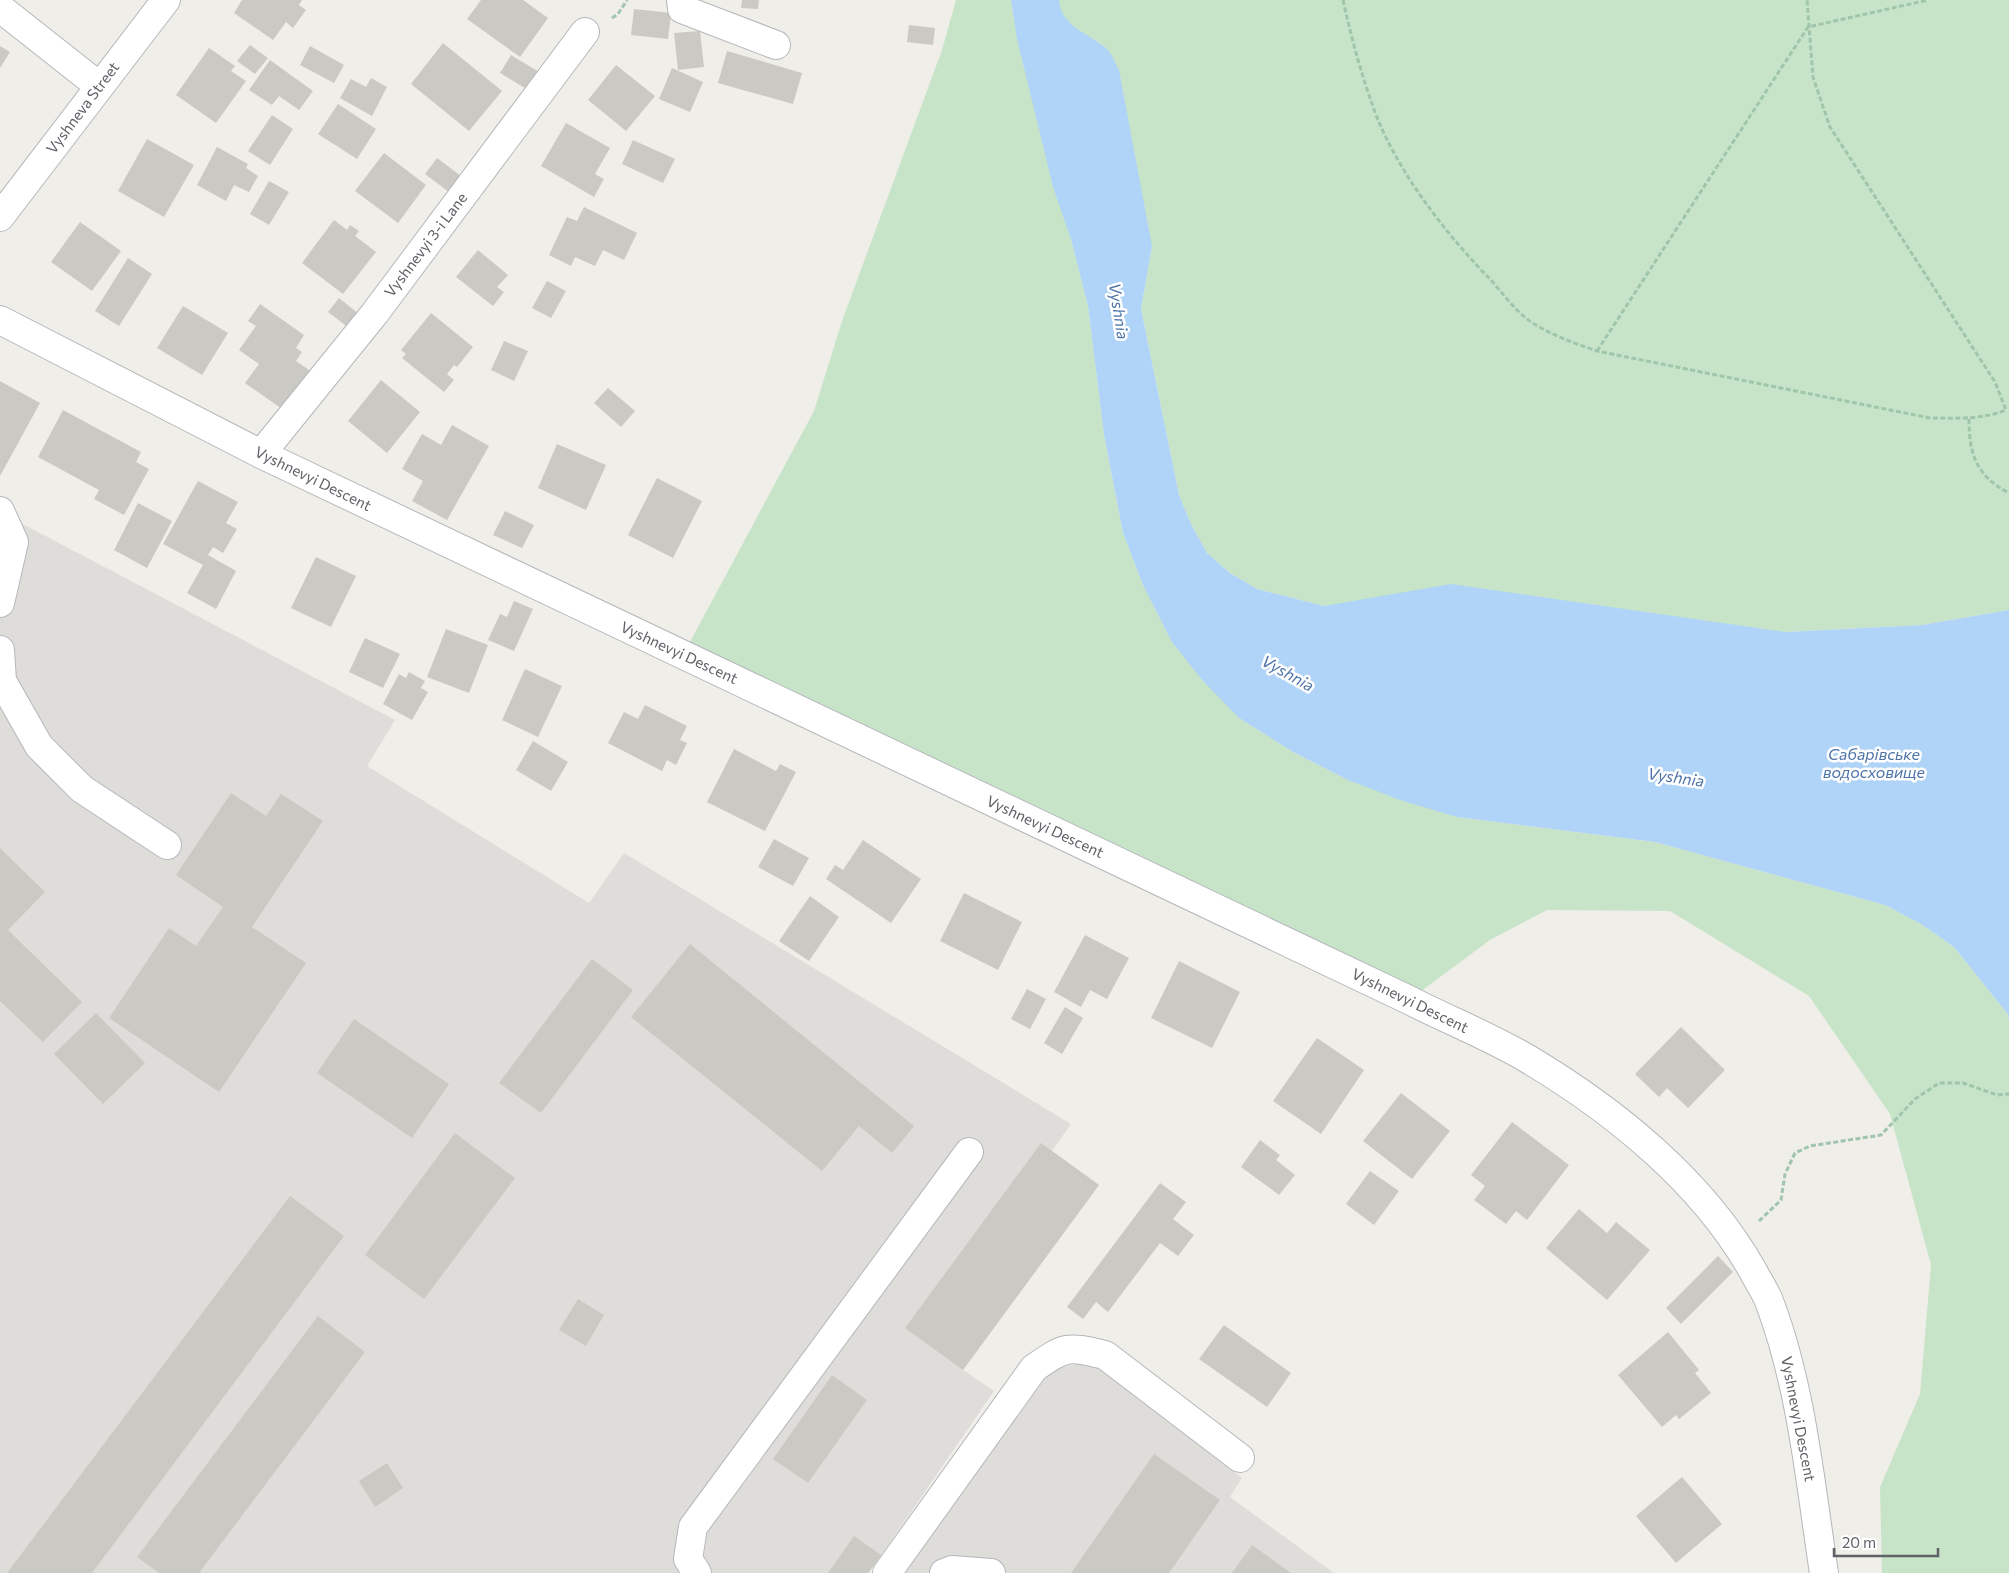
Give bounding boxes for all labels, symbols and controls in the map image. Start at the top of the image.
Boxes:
street label: Vyshneva Street [42,58,122,157]
street label: Vyshnevyi 3-i Lane [380,189,470,300]
water label: Vyshnia [1106,281,1133,340]
street label: Vyshnevyi Descent [252,442,375,514]
street label: Vyshnevyi Descent [618,617,741,687]
water label: Vyshnia [1259,650,1318,695]
water label: Сабарівське водосховище [1823,744,1926,781]
water label: Vyshnia [1647,763,1705,790]
street label: Vyshnevyi Descent [984,791,1107,861]
street label: Vyshnevyi Descent [1349,964,1472,1036]
street label: Vyshnevyi Descent [1778,1355,1820,1483]
scale bar [1834,1526,1938,1558]
text: 20 m [1842,1533,1876,1551]

